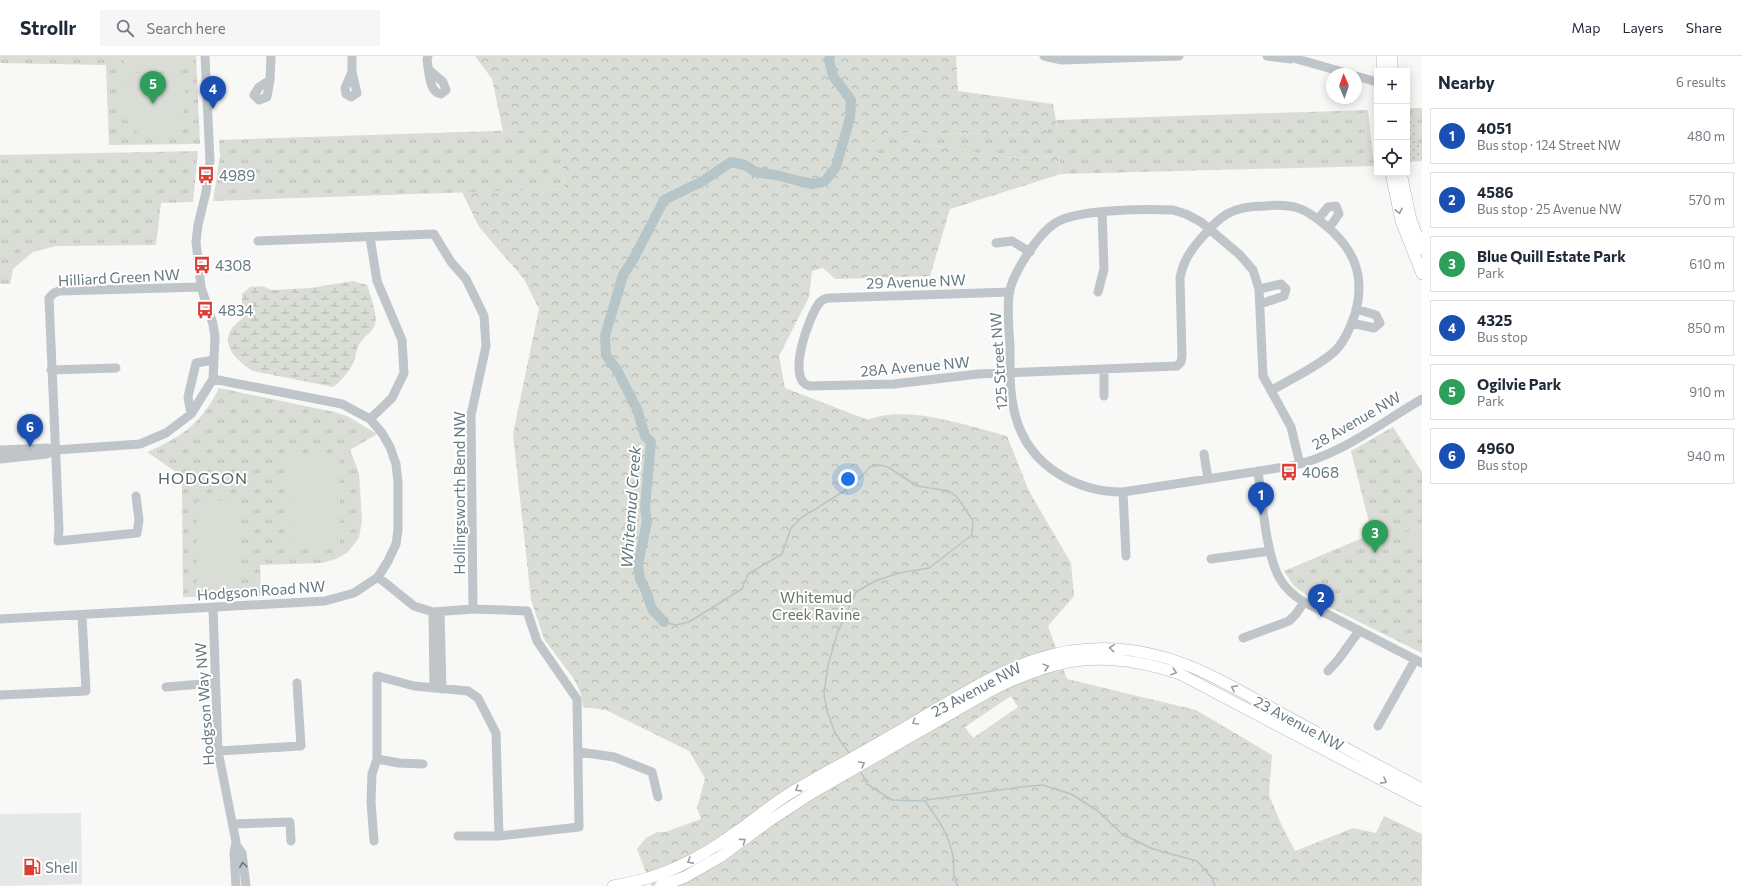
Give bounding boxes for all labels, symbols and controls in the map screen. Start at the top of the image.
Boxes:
search box [100,10,380,46]
text: Strollr [20,16,76,39]
icon: search [114,17,136,39]
text: Search here [146,19,226,37]
text: Map [1572,19,1600,36]
text: Layers [1622,19,1664,36]
text: Share [1686,19,1722,36]
north arrow [1326,68,1362,104]
map controls [1374,68,1410,176]
button: + [1374,68,1410,104]
pin: 5 [140,71,166,104]
text: Nearby [1438,72,1495,93]
text: 6 results [1676,74,1726,90]
pin: 4 [200,76,226,109]
button: − [1374,104,1410,140]
text: 4051 [1477,119,1512,137]
text: 1 [1449,128,1455,144]
text: 480 m [1687,128,1725,144]
text: Bus stop · 124 Street NW [1477,137,1621,153]
button: locate [1374,140,1410,176]
bus stop icon: 4989 [196,165,216,185]
place label: 4989 [219,166,255,184]
text: 4586 [1477,183,1513,201]
text: 2 [1448,192,1456,208]
text: 570 m [1688,192,1725,208]
text: Bus stop · 25 Avenue NW [1477,201,1622,217]
one-way arrow [1394,208,1402,214]
text: Blue Quill Estate Park [1477,247,1626,265]
bus stop icon: 4308 [192,255,212,275]
place label: 4308 [215,256,251,274]
text: 3 [1448,256,1456,272]
text: 610 m [1689,256,1725,272]
street label: Hilliard Green NW [57,265,181,289]
text: Park [1477,265,1504,281]
street label: 29 Avenue NW [866,270,966,292]
bus stop icon: 4834 [195,300,215,320]
place label: 4834 [218,301,254,319]
street label: 125 Street NW [986,311,1010,411]
text: 4325 [1477,311,1512,329]
text: 4 [1448,320,1456,336]
text: 850 m [1687,320,1725,336]
text: Bus stop [1477,329,1528,345]
street label: 28A Avenue NW [860,352,970,380]
text: Ogilvie Park [1477,375,1561,393]
text: 5 [1448,384,1456,400]
text: 910 m [1689,384,1725,400]
street label: 28 Avenue NW [1308,387,1404,453]
text: Park [1477,393,1504,409]
street label: Hollingsworth Bend NW [450,411,468,575]
pin: 6 [17,414,43,447]
text: 4960 [1477,439,1515,457]
water label: Whitemud Creek [616,445,644,569]
text: 6 [1448,448,1456,464]
text: 940 m [1687,448,1725,464]
text: Bus stop [1477,457,1528,473]
bus stop icon: 4068 [1279,462,1299,482]
place label: 4068 [1302,463,1339,481]
district label: HODGSON [158,468,248,487]
your location [838,469,858,489]
pin: 1 [1248,482,1274,515]
pin: 3 [1362,520,1388,553]
street label: Hodgson Road NW [196,577,326,603]
pin: 2 [1308,584,1334,617]
park label: Whitemud Creek Ravine [772,588,860,623]
street label: Hodgson Way NW [191,642,217,766]
one-way arrow [1108,644,1115,653]
street label: 23 Avenue NW [928,658,1024,720]
one-way arrow [1042,663,1049,672]
one-way arrow [1170,667,1177,676]
one-way arrow [1231,685,1238,693]
street label: 23 Avenue NW [1251,692,1347,754]
one-way arrow [912,718,919,725]
one-way arrow [857,761,865,768]
one-way arrow [1379,776,1387,784]
one-way arrow [795,784,802,791]
one-way arrow [738,839,745,846]
fuel station icon: Shell [22,857,42,877]
one-way arrow [687,857,695,864]
place label: Shell [45,858,78,876]
one-way arrow [239,862,248,868]

